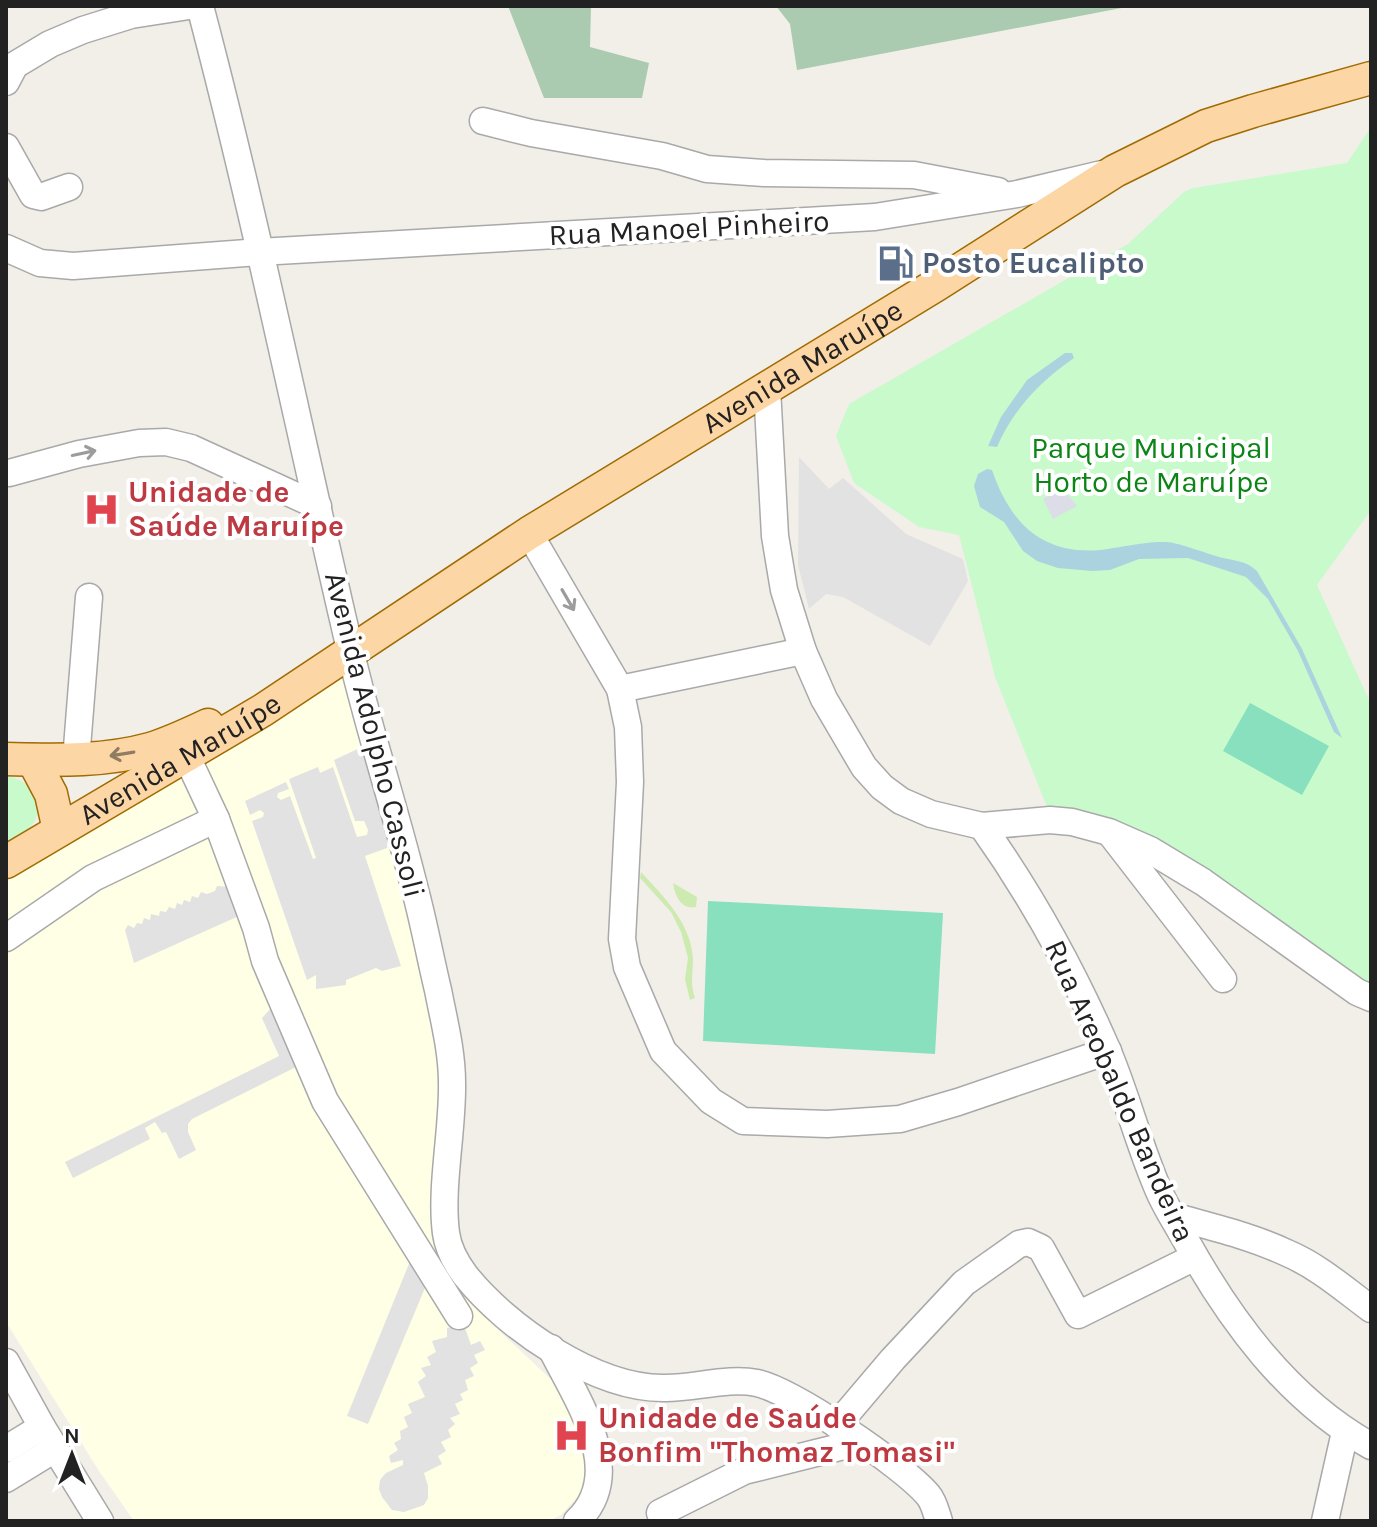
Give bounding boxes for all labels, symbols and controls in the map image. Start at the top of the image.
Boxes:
street label: Rua Manoel Pinheiro [548,203,830,253]
fuel station icon: Posto Eucalipto [877,244,915,282]
place label: Posto Eucalipto [922,245,1145,281]
street label: Avenida Maruípe [695,292,909,441]
park label: Parque Municipal Horto de Maruípe [1031,430,1271,500]
one-way arrow [71,445,97,460]
place label: Unidade de Saúde Maruípe [128,474,344,544]
hospital icon: Unidade de Saúde Maruípe [83,490,121,528]
street label: Avenida Adolpho Cassoli [317,568,433,902]
one-way arrow [561,589,577,612]
street label: Avenida Maruípe [72,685,288,833]
one-way arrow [110,747,136,762]
street label: Rua Areobaldo Bandeira [1037,934,1203,1248]
place label: Unidade de Saúde Bonfim "Thomaz Tomasi" [598,1400,955,1470]
north arrow [32,1415,112,1495]
hospital icon: Unidade de Saúde Bonfim "Thomaz Tomasi" [553,1416,591,1454]
text: N [64,1423,80,1449]

